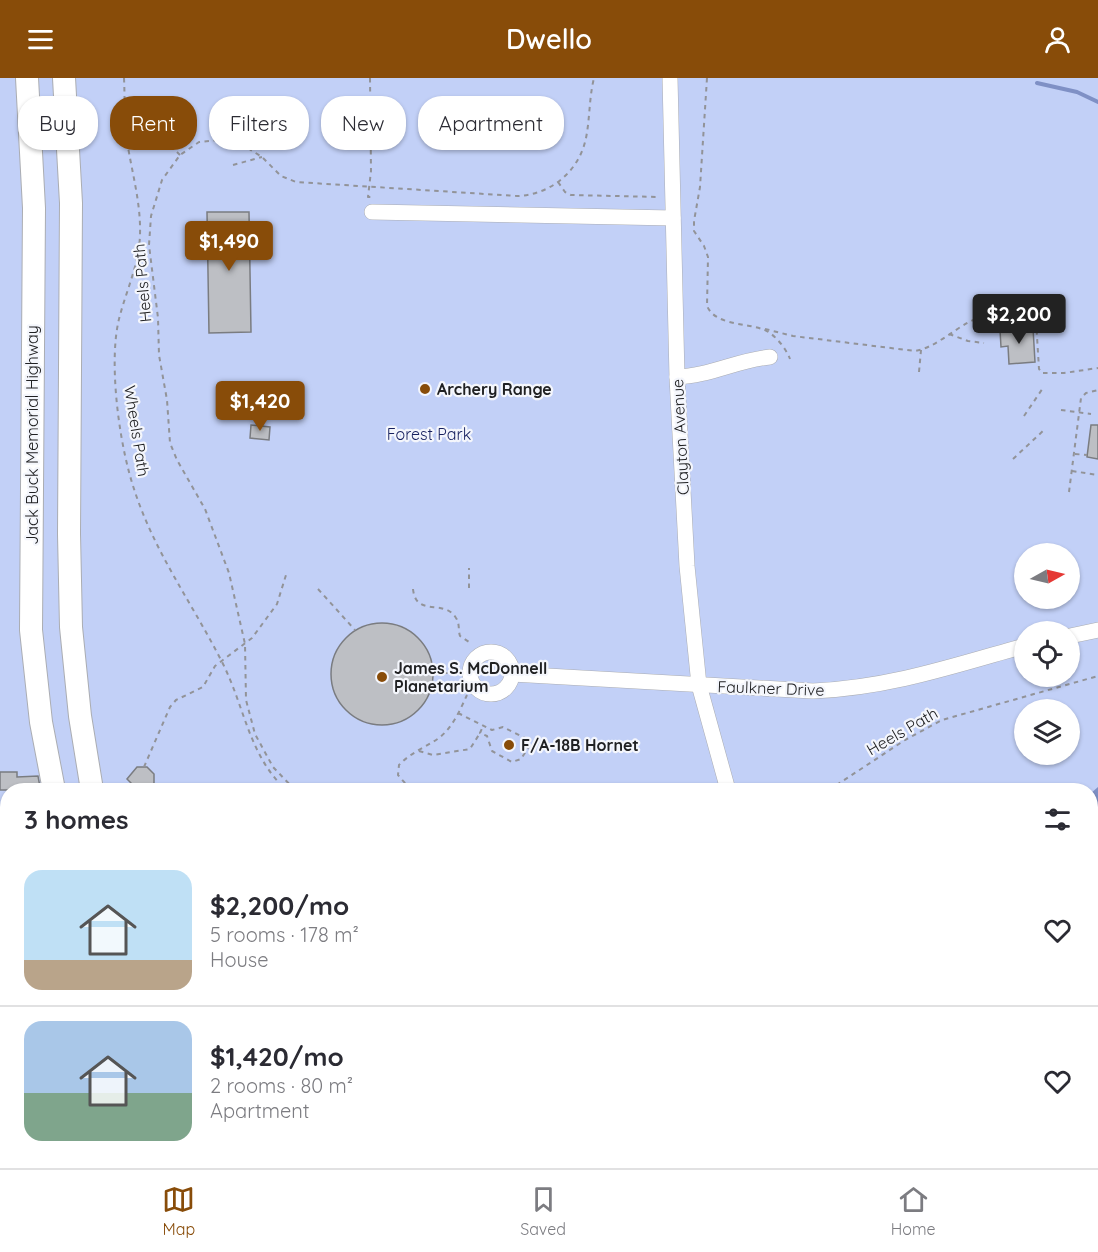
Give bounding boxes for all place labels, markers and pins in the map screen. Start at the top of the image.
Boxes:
pin: $1,490 [180,221,278,272]
pin: $2,200 [970,294,1068,345]
place label: Archery Range [437,379,552,399]
pin: $1,420 [211,381,309,432]
marker: Archery Range [418,382,432,396]
place label: James S. McDonnell Planetarium [394,658,547,696]
marker: James S. McDonnell Planetarium [375,670,389,684]
place label: F/A-18B Hornet [521,735,639,755]
marker: F/A-18B Hornet [502,738,516,752]

